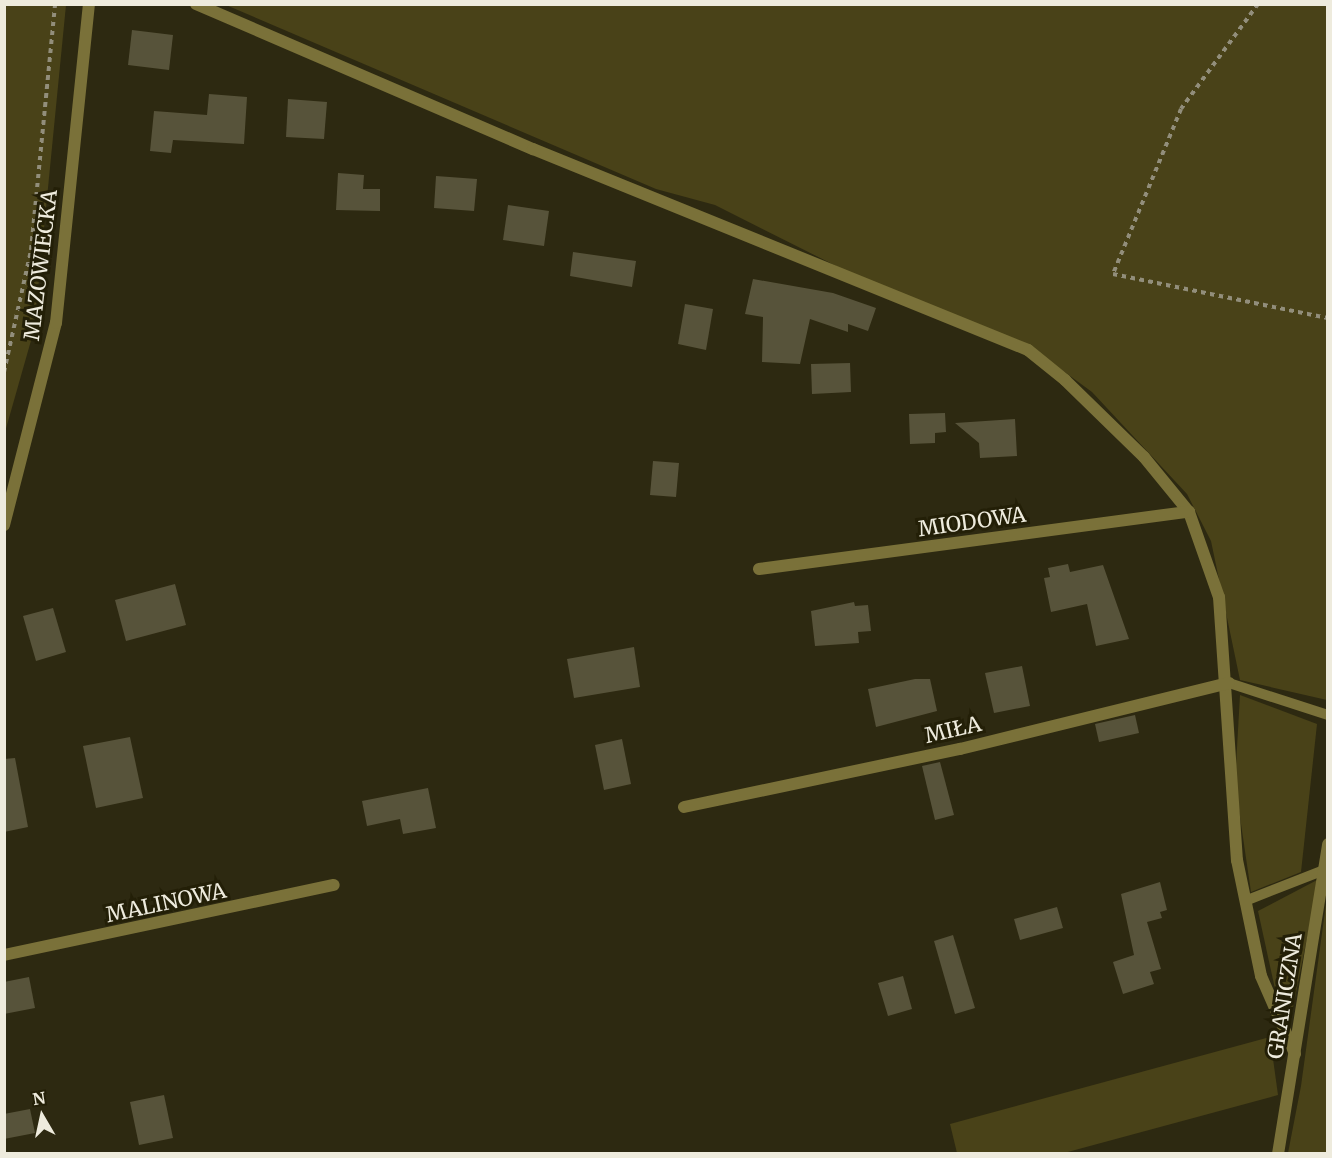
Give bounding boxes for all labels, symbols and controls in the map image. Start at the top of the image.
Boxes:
street label: MAZOWIECKA [19,188,63,342]
street label: MIODOWA [917,502,1027,542]
street label: MIŁA [922,711,984,749]
street label: MALINOWA [104,878,228,928]
street label: GRANICZNA [1263,931,1307,1061]
north arrow [12,1086,72,1146]
text: N [31,1087,47,1109]

